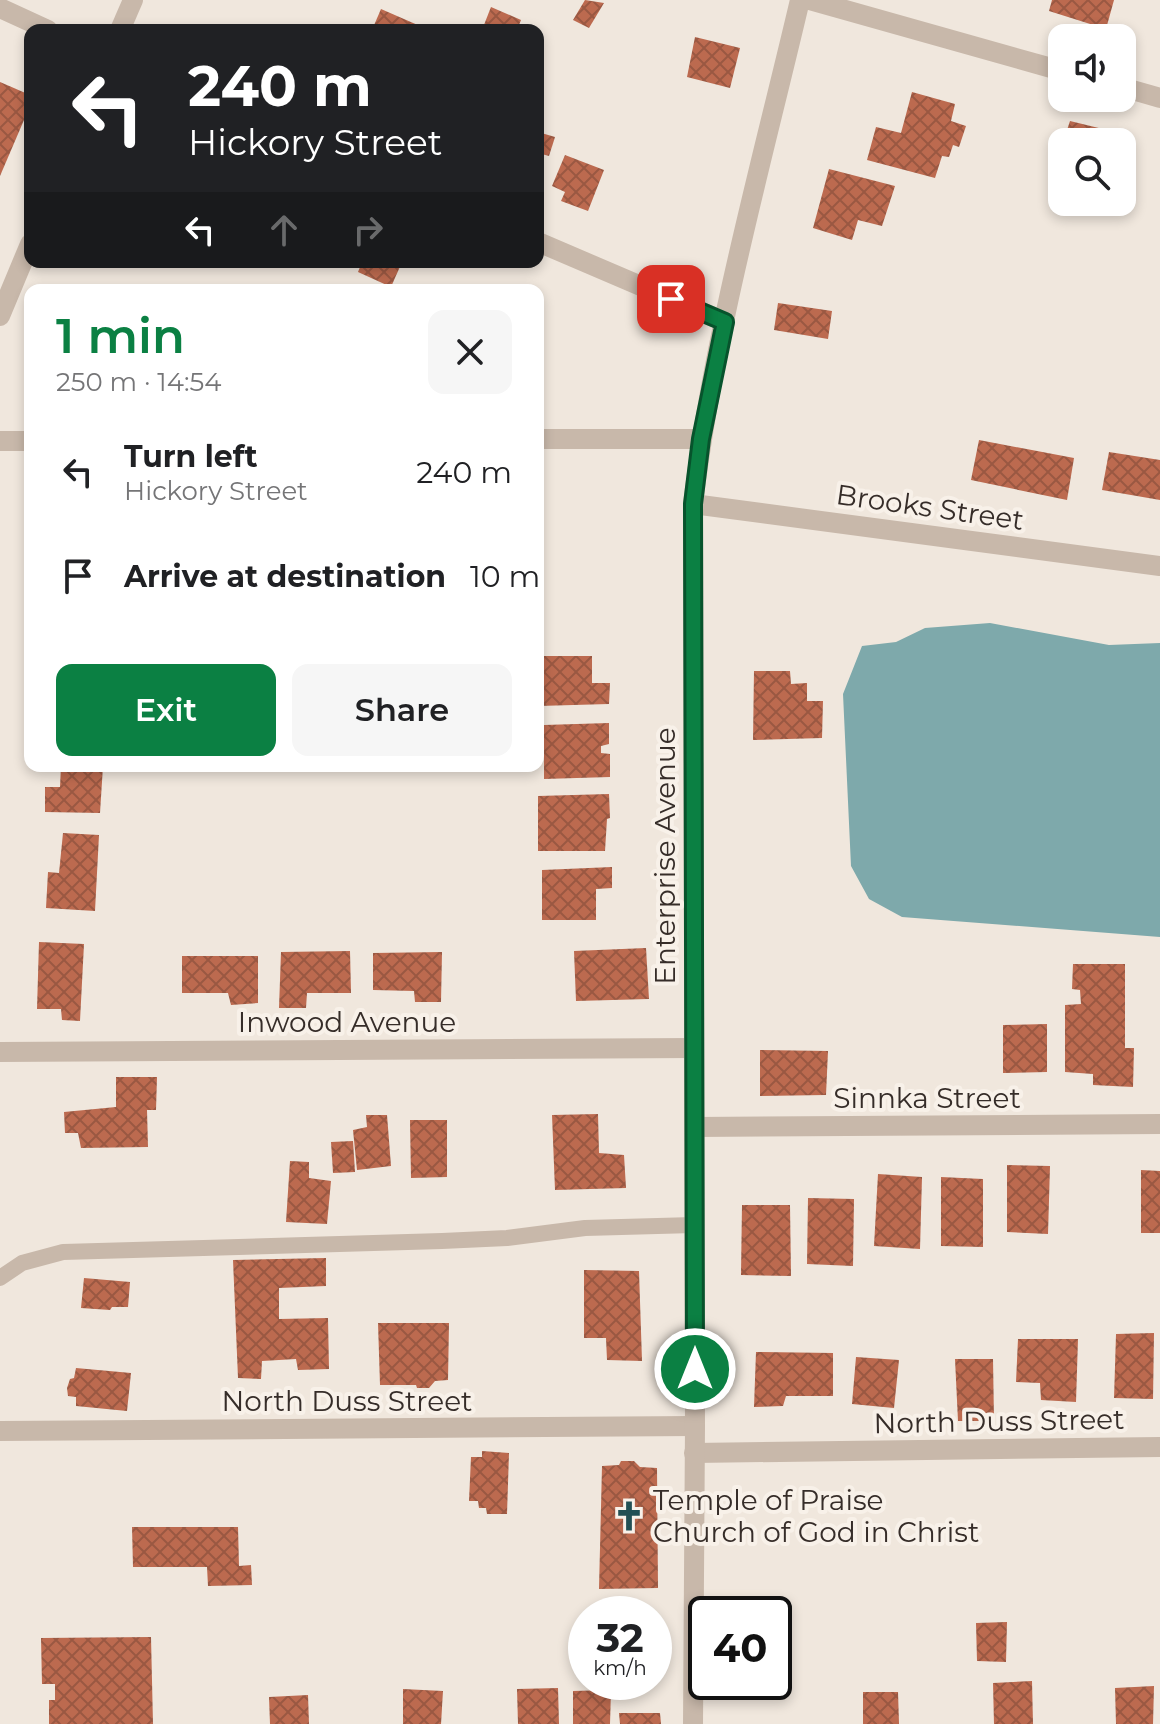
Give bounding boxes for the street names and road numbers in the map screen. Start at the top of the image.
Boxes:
street label: Brooks Street [834,477,1026,537]
street label: Enterprise Avenue [648,727,682,985]
street label: Inwood Avenue [238,1005,456,1039]
street label: Sinnka Street [833,1081,1021,1115]
street label: North Duss Street [222,1384,472,1418]
street label: North Duss Street [873,1402,1125,1440]

